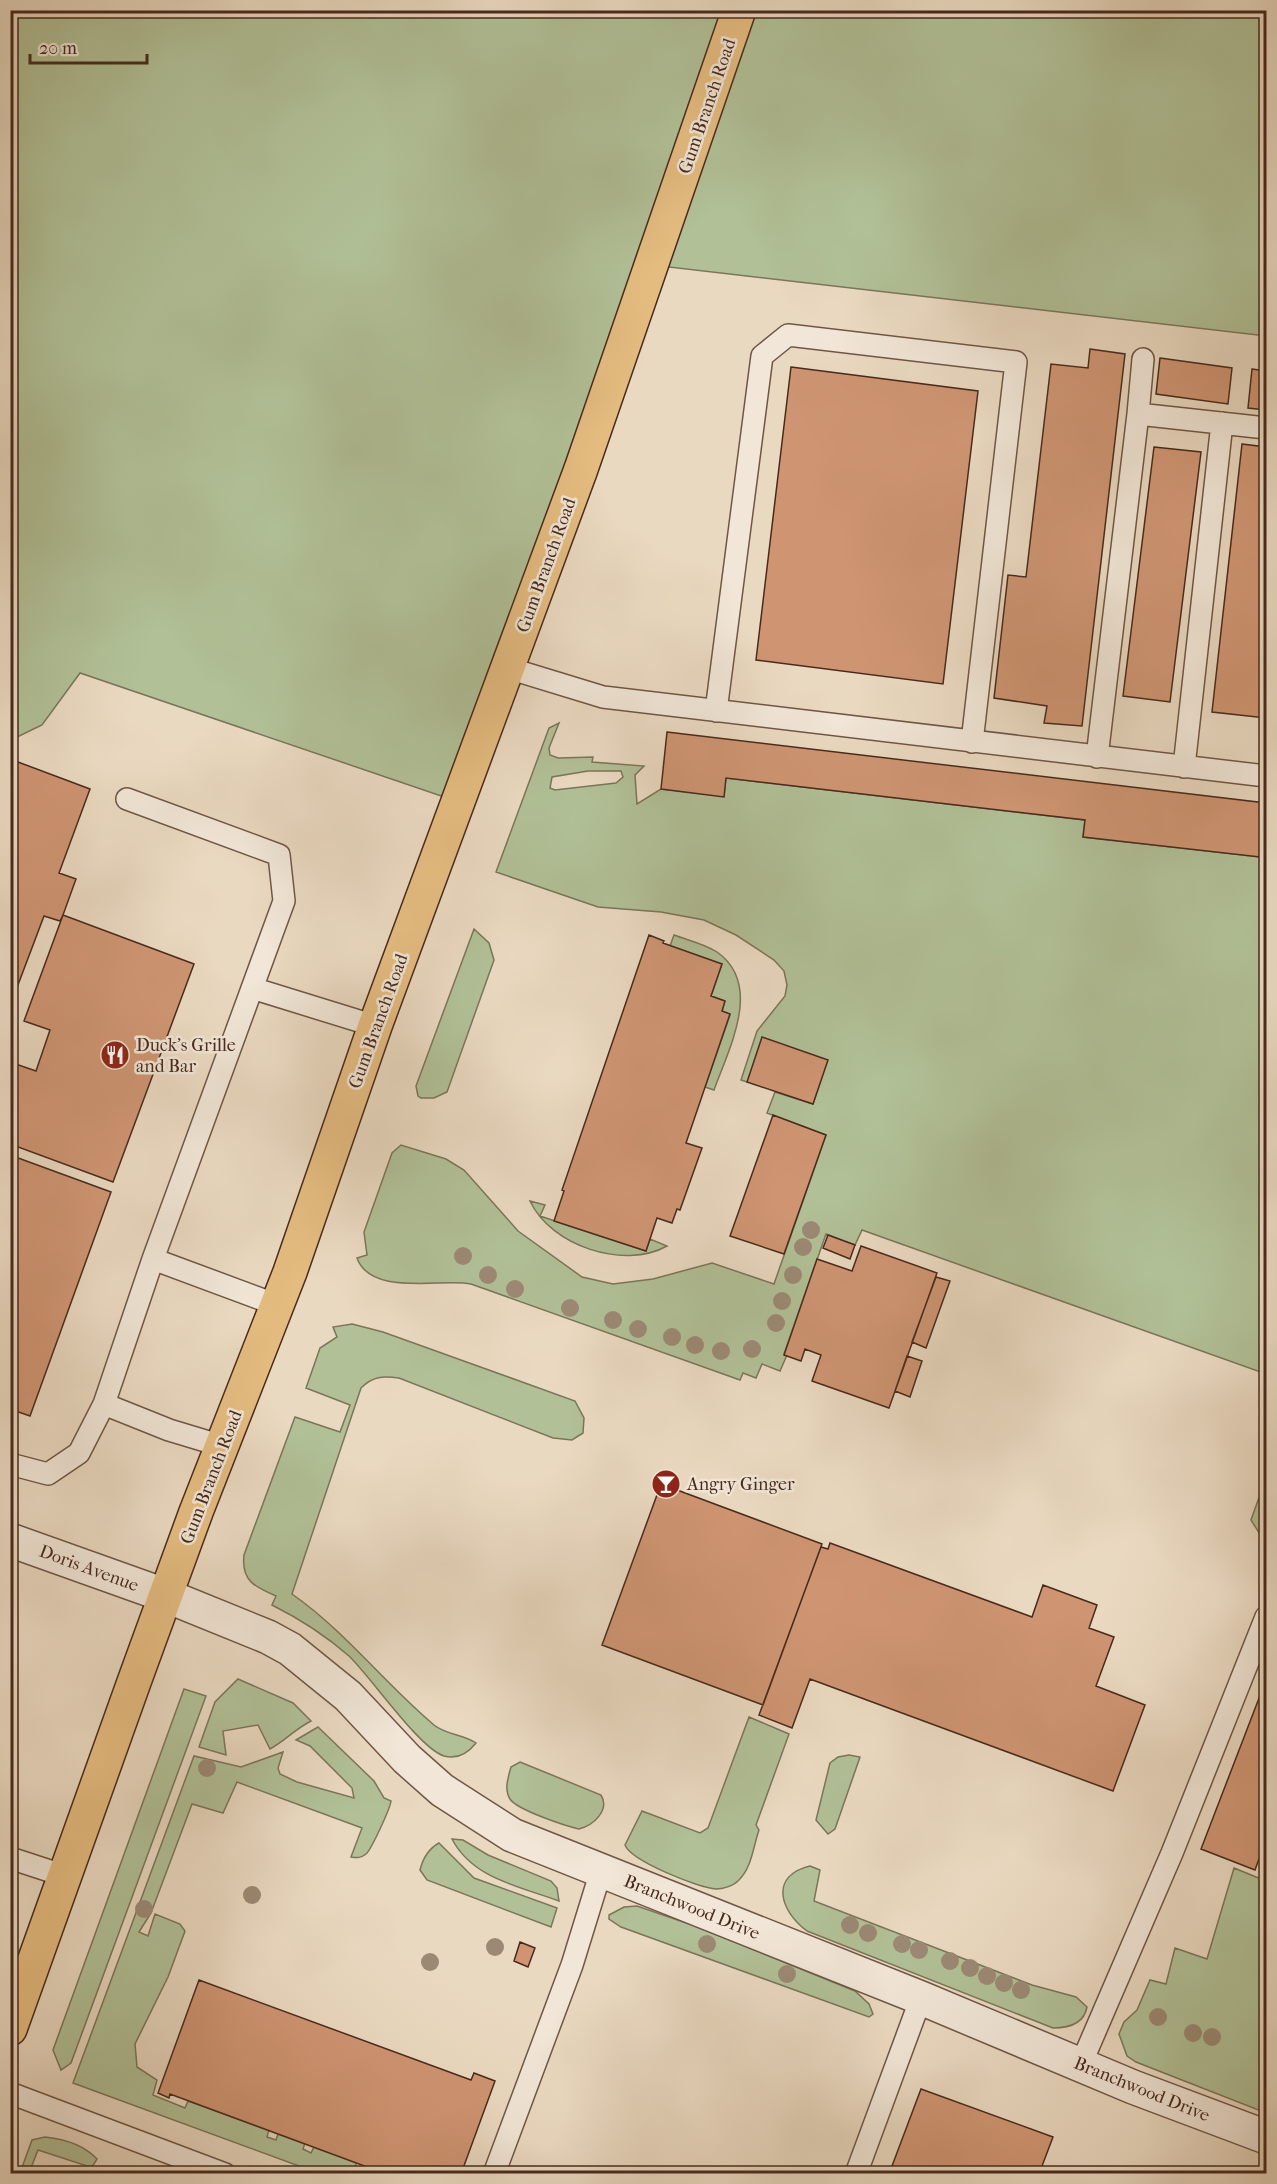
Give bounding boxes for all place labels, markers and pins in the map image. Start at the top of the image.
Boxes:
place label: Duck's Grille and Bar [136,1035,236,1077]
restaurant icon: Duck's Grille and Bar [99,1039,131,1071]
bar icon: Angry Ginger [650,1468,682,1500]
place label: Angry Ginger [686,1474,795,1495]

